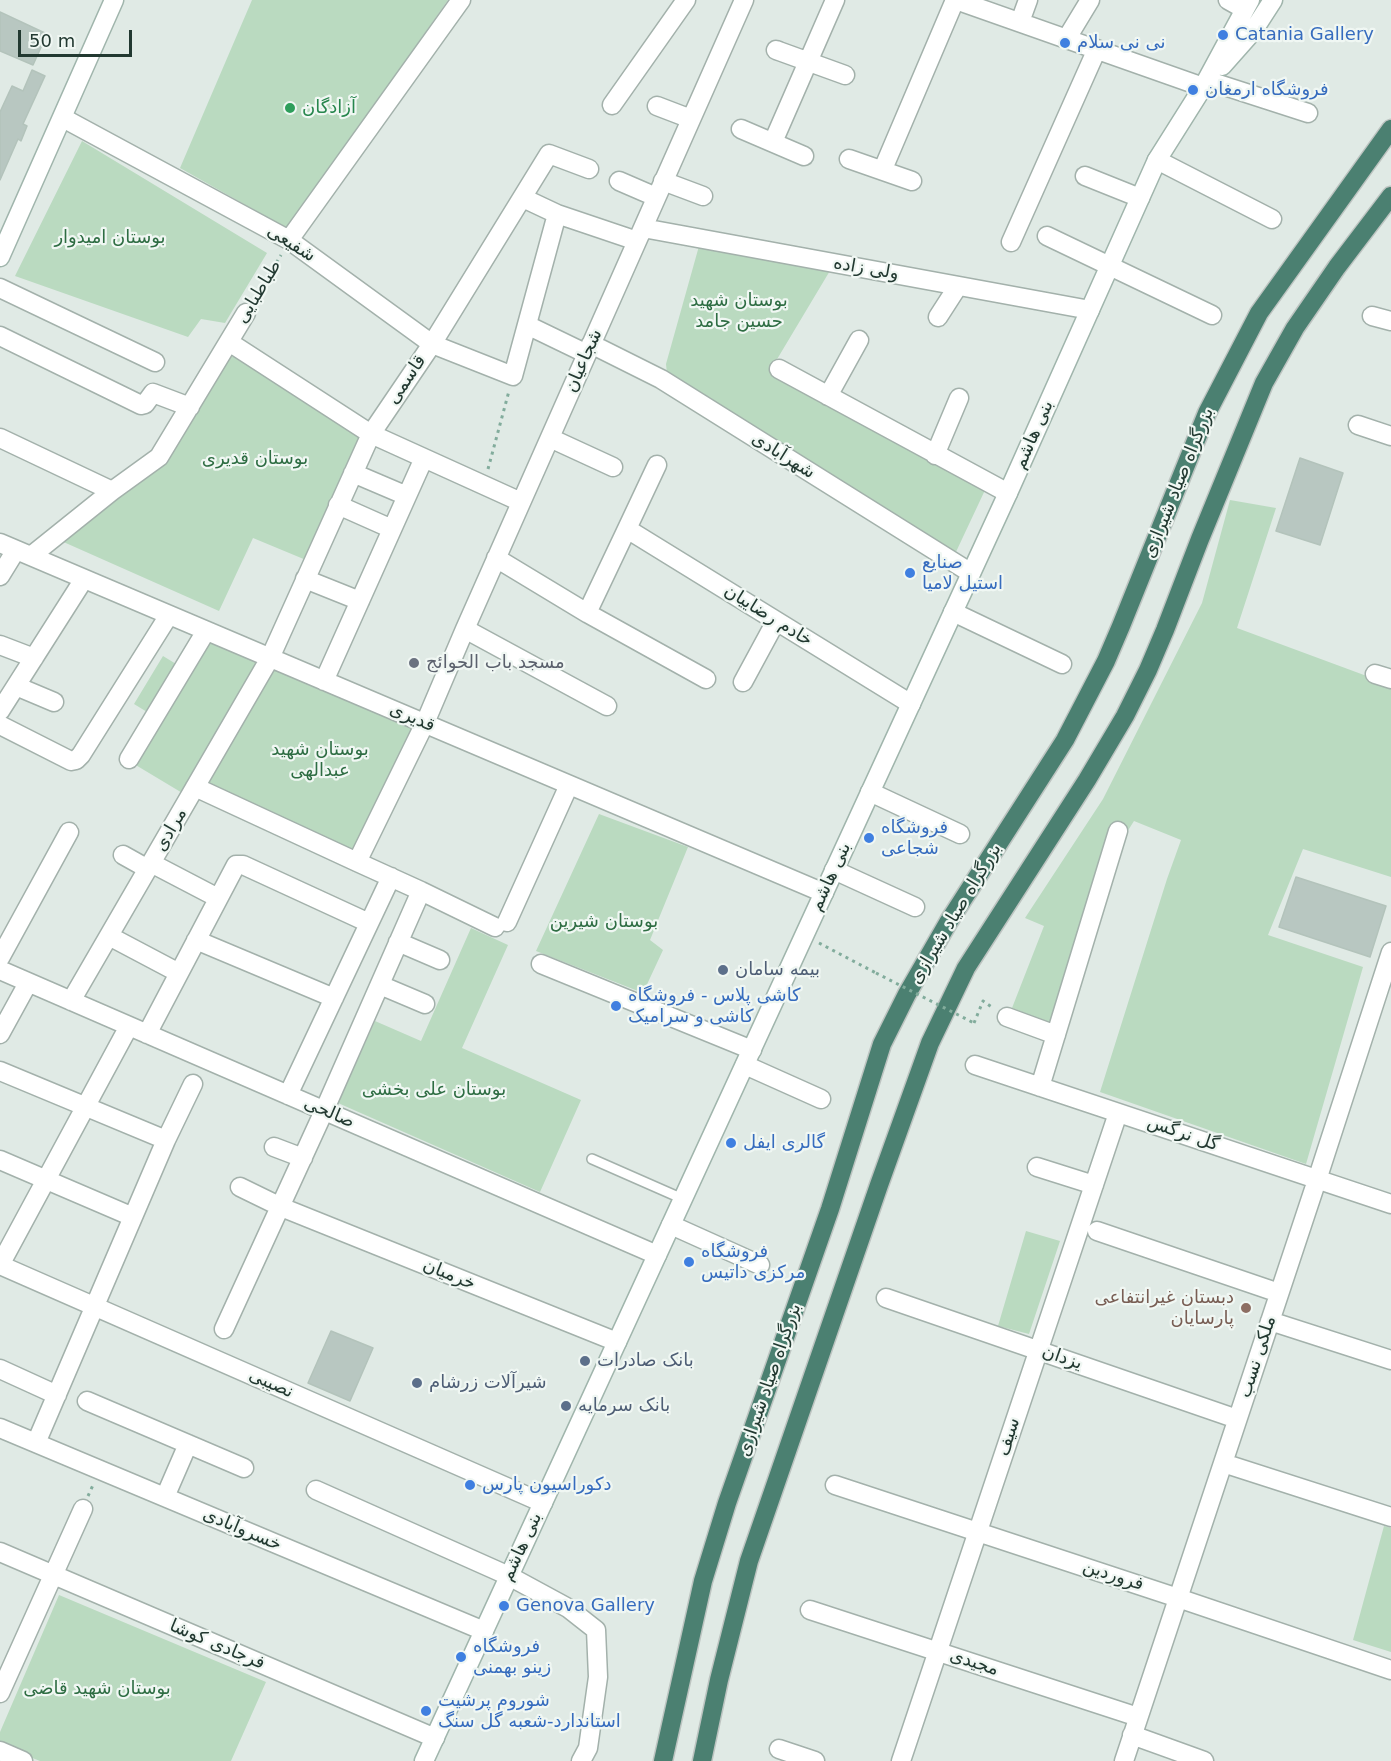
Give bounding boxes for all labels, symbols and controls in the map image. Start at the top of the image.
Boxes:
scale bar [21,18,135,56]
place label: Catania Gallery [1235,24,1374,46]
marker: Catania Gallery [1216,28,1230,42]
text: 50 m [29,30,75,51]
place label: نی نی سلام [1077,32,1165,54]
marker: نی نی سلام [1058,36,1072,50]
place label: فروشگاه ارمغان [1205,79,1329,101]
marker: فروشگاه ارمغان [1186,83,1200,97]
place label: آزادگان [302,97,356,119]
marker: آزادگان [283,101,297,115]
street label: شفیعی [263,221,319,267]
park label: بوستان امیدوار [54,227,166,249]
street label: ولی زاده [832,253,900,285]
street label: طباطبایی [232,256,286,328]
park label: بوستان شهید حسین جامد [690,290,788,332]
street label: شجاعیان [560,326,608,396]
street label: قاسمی [383,351,431,409]
street label: بنی هاشم [1009,397,1059,473]
street label: بزرگراه صیاد شیرازی [1139,405,1219,561]
street label: شهرآبادی [747,428,819,484]
park label: بوستان قدیری [202,448,308,470]
place label: صنایع استیل لامیا [922,552,1003,594]
marker: صنایع استیل لامیا [903,566,917,580]
street label: خادم رضاییان [720,580,816,652]
place label: مسجد باب الحوائج [426,652,565,674]
marker: مسجد باب الحوائج [407,656,421,670]
street label: قدیری [386,699,438,737]
park label: بوستان شهید عبدالهی [271,739,369,782]
street label: مرادی [150,804,192,856]
place label: فروشگاه شجاعی [881,817,948,860]
marker: فروشگاه شجاعی [862,831,876,845]
street label: بنی هاشم [806,839,856,915]
street label: بزرگراه صیاد شیرازی [905,840,1007,988]
park label: بوستان شیرین [550,911,658,933]
place label: بیمه سامان [735,959,820,981]
marker: بیمه سامان [716,963,730,977]
place label: کاشی پلاس - فروشگاه کاشی و سرامیک [628,985,801,1028]
marker: کاشی پلاس - فروشگاه کاشی و سرامیک [609,999,623,1013]
park label: بوستان علی بخشی [362,1079,506,1101]
street label: صالحی [300,1093,358,1133]
street label: گل نرگس [1144,1112,1222,1156]
place label: گالری ایفل [743,1132,825,1154]
marker: گالری ایفل [724,1136,738,1150]
place label: فروشگاه مرکزی داتیس [701,1241,805,1284]
street label: خرمیان [420,1255,478,1295]
marker: فروشگاه مرکزی داتیس [682,1255,696,1269]
place label: دبستان غیرانتفاعی پارسایان [1095,1287,1234,1330]
street label: بزرگراه صیاد شیرازی [734,1301,806,1459]
marker: دبستان غیرانتفاعی پارسایان [1239,1301,1253,1315]
street label: ملکی نسب [1235,1313,1281,1401]
street label: یزدان [1039,1341,1085,1375]
place label: بانک صادرات [597,1350,694,1372]
marker: بانک صادرات [578,1354,592,1368]
street label: نصیبی [245,1365,297,1403]
place label: شیرآلات زرشام [429,1372,546,1394]
marker: شیرآلات زرشام [410,1376,424,1390]
place label: بانک سرمایه [578,1395,670,1417]
marker: بانک سرمایه [559,1399,573,1413]
street label: سیف [993,1415,1025,1459]
place label: دکوراسیون پارس [482,1474,611,1496]
marker: دکوراسیون پارس [463,1478,477,1492]
street label: خسروآبادی [199,1504,285,1556]
street label: بنی هاشم [497,1509,547,1585]
street label: فروردین [1080,1556,1146,1596]
place label: Genova Gallery [516,1595,655,1617]
marker: Genova Gallery [497,1599,511,1613]
street label: فرجادی کوشا [166,1615,268,1675]
place label: فروشگاه زینو بهمنی [473,1636,551,1678]
street label: مجیدی [947,1645,1001,1681]
marker: فروشگاه زینو بهمنی [454,1650,468,1664]
park label: بوستان شهید قاضی [23,1678,171,1700]
place label: شوروم پرشیت استاندارد-شعبه گل سنگ [438,1690,621,1732]
marker: شوروم پرشیت استاندارد-شعبه گل سنگ [419,1704,433,1718]

